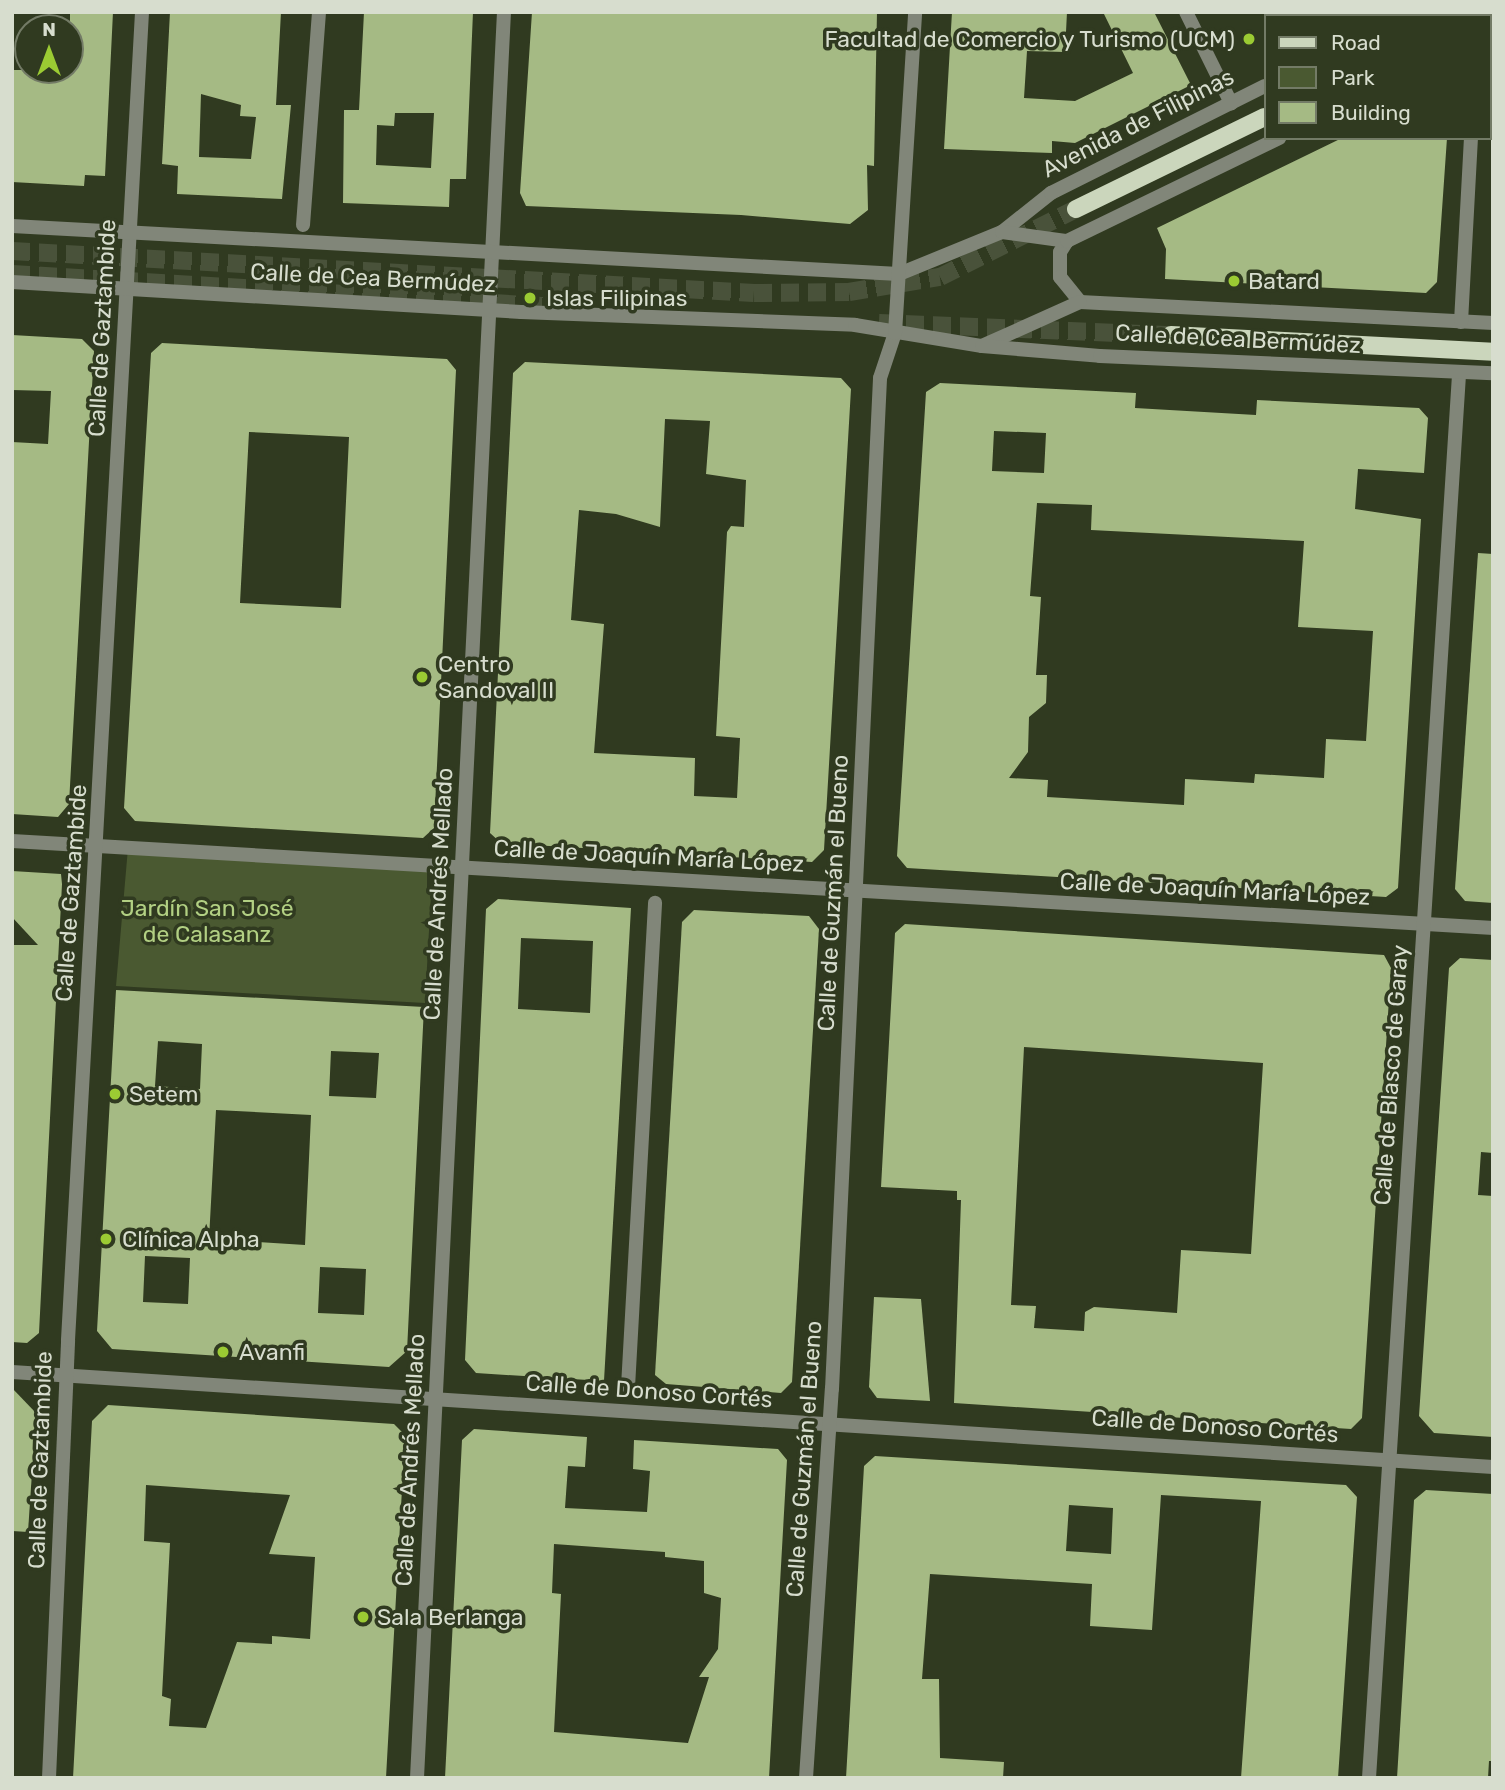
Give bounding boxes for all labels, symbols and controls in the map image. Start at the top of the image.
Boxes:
north arrow [14,14,84,84]
legend [1264,14,1491,140]
text: N [42,18,56,41]
place label: Facultad de Comercio y Turismo (UCM) [823,25,1235,53]
text: Road [1331,30,1381,55]
marker: Facultad de Comercio y Turismo (UCM) [1241,31,1257,47]
street label: Avenida de Filipinas [1038,63,1238,183]
text: Park [1331,65,1375,90]
text: Building [1331,100,1411,125]
street label: Calle de Gaztambide [83,218,121,438]
street label: Calle de Cea Bermúdez [249,258,497,298]
place label: Batard [1248,267,1320,295]
marker: Batard [1226,273,1242,289]
place label: Islas Filipinas [546,284,687,312]
marker: Islas Filipinas [520,288,540,308]
street label: Calle de Cea Bermúdez [1114,319,1362,359]
place label: Centro Sandoval II [438,650,554,704]
marker: Centro Sandoval II [412,667,432,687]
street label: Calle de Guzmán el Bueno [812,754,854,1032]
street label: Calle de Andrés Mellado [418,767,458,1021]
street label: Calle de Gaztambide [50,783,92,1003]
street label: Calle de Joaquín María López [493,834,805,878]
street label: Calle de Joaquín María López [1059,867,1371,911]
park label: Jardín San José de Calasanz [120,894,294,948]
street label: Calle de Blasco de Garay [1368,944,1414,1206]
place label: Setem [129,1080,198,1108]
marker: Setem [107,1086,123,1102]
place label: Clínica Alpha [122,1225,260,1253]
marker: Clínica Alpha [96,1229,116,1249]
street label: Calle de Guzmán el Bueno [781,1320,827,1598]
street label: Calle de Andrés Mellado [390,1333,430,1587]
place label: Avanfi [239,1338,305,1366]
marker: Avanfi [213,1342,233,1362]
street label: Calle de Gaztambide [22,1351,58,1569]
street label: Calle de Donoso Cortés [525,1369,773,1413]
street label: Calle de Donoso Cortés [1091,1404,1339,1448]
place label: Sala Berlanga [377,1603,524,1631]
marker: Sala Berlanga [355,1609,371,1625]

